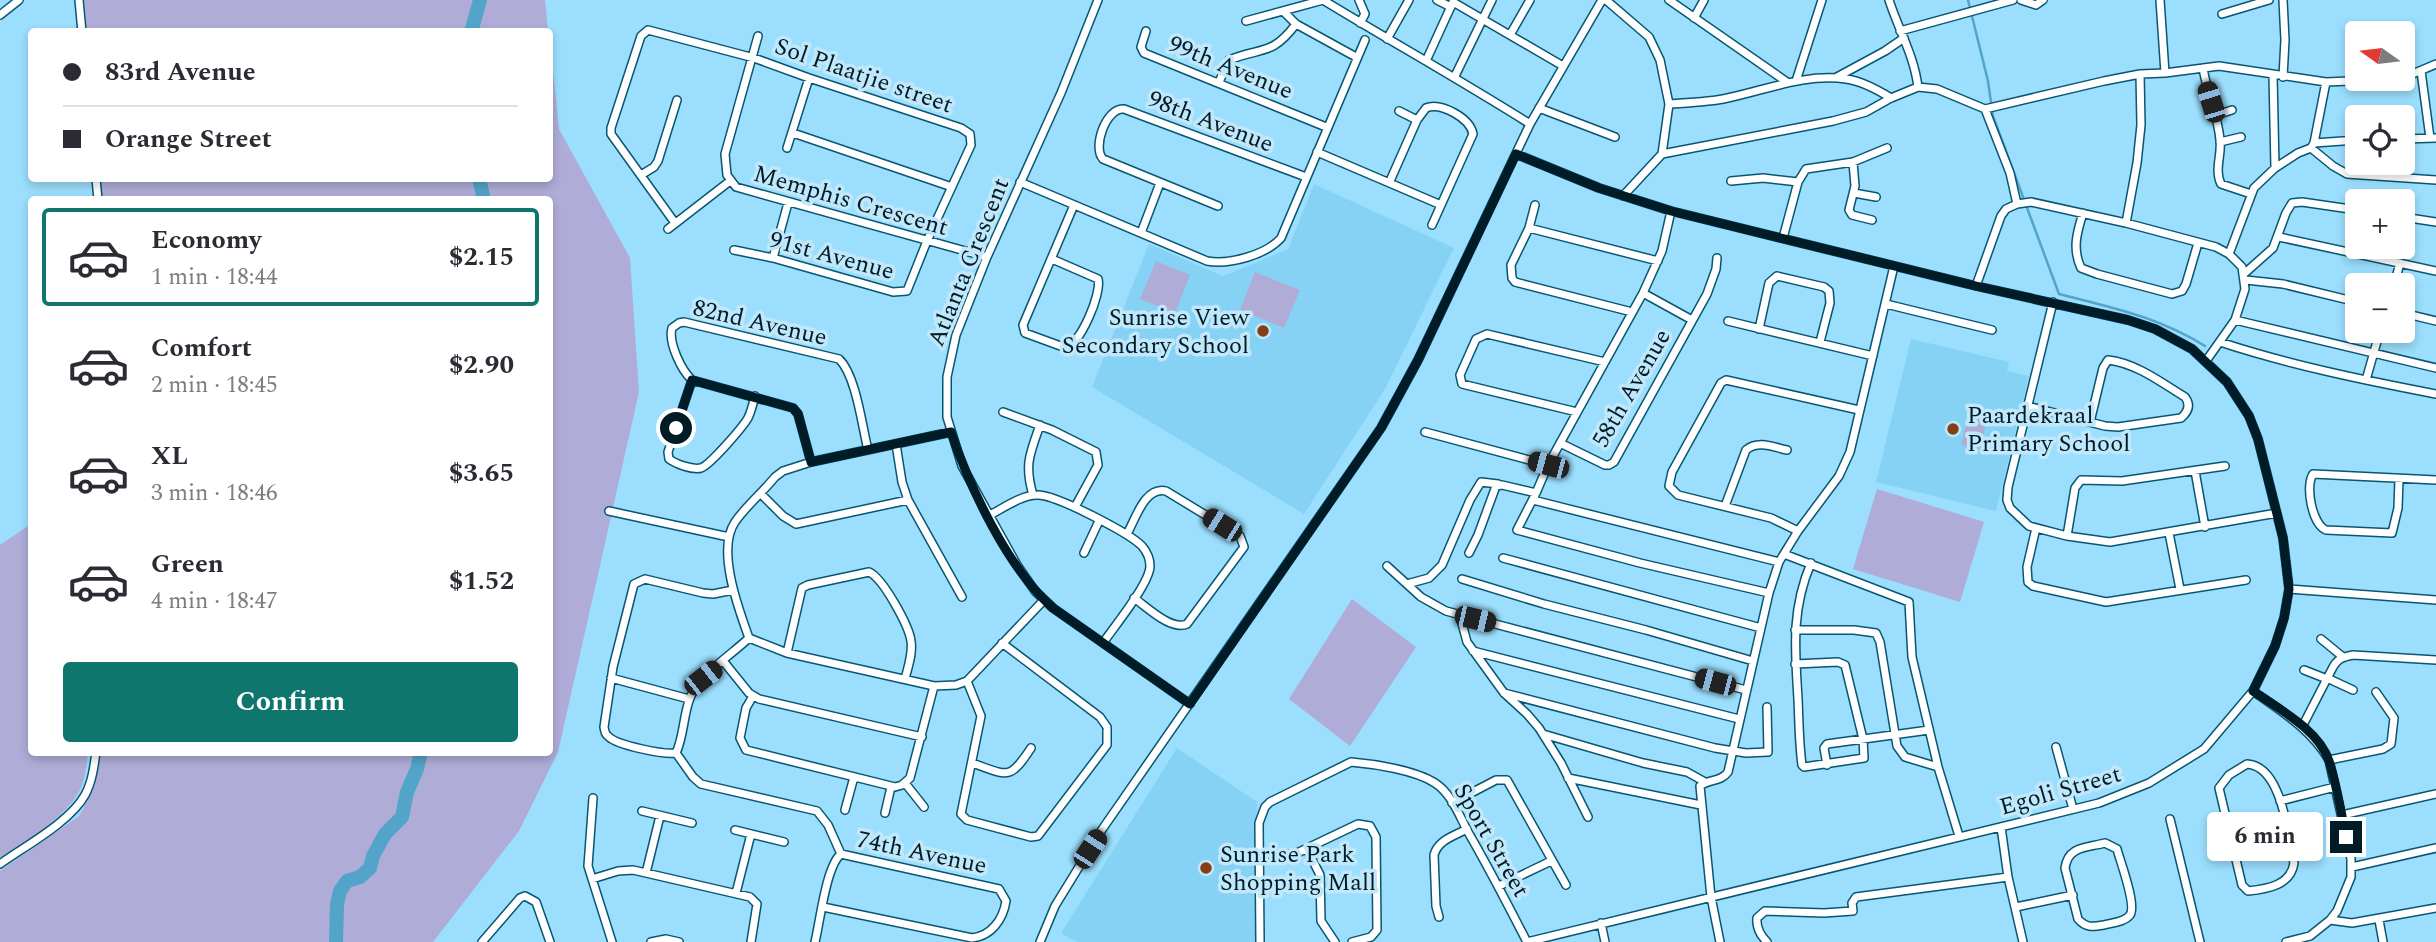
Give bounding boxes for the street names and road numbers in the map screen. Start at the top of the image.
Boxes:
street label: 99th Avenue [1163,27,1298,109]
street label: Sol Plaatjie street [770,29,958,123]
street label: 98th Avenue [1143,82,1279,162]
street label: Memphis Crescent [749,156,952,246]
street label: Atlanta Crescent [919,173,1019,352]
street label: 91st Avenue [765,222,898,290]
street label: 82nd Avenue [689,290,830,356]
street label: 58th Avenue [1583,322,1680,455]
street label: Egoli Street [1995,756,2125,825]
street label: Sport Street [1444,777,1538,904]
street label: 74th Avenue [854,822,990,884]

